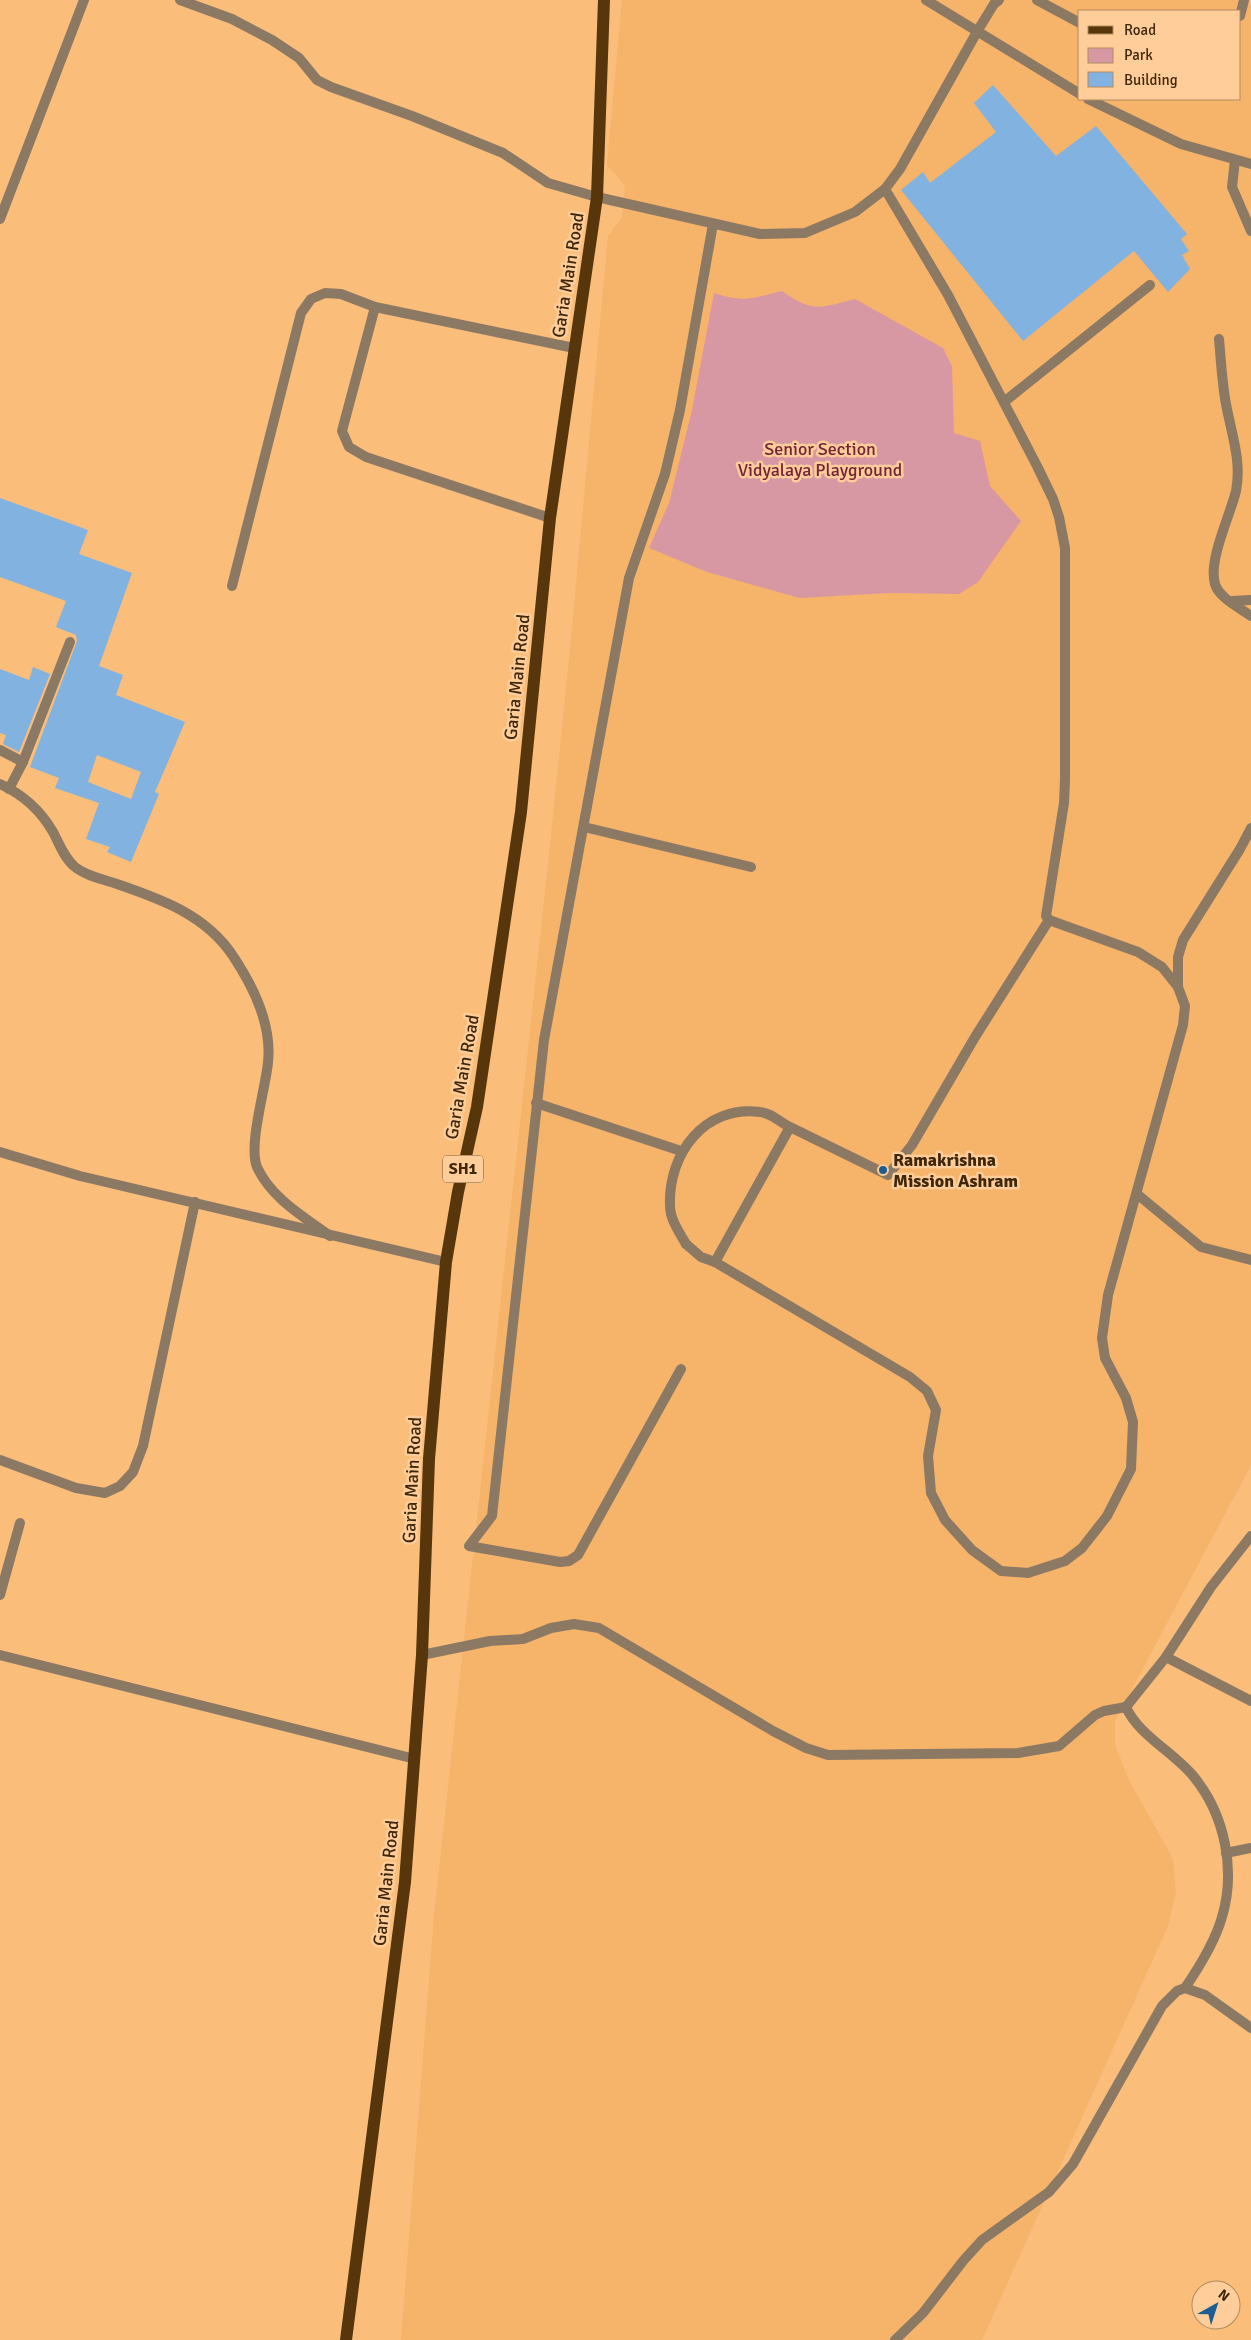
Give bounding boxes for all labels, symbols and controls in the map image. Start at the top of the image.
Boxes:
legend [1078,10,1241,100]
text: Road [1124,21,1156,39]
text: Park [1124,46,1153,64]
text: Building [1124,71,1178,89]
street label: Garia Main Road [547,211,589,339]
park label: Senior Section Vidyalaya Playground [738,438,902,481]
street label: Garia Main Road [499,613,535,741]
street label: Garia Main Road [440,1013,484,1141]
place label: Ramakrishna Mission Ashram [893,1149,1018,1192]
road number: SH1 [443,1156,483,1182]
marker: Ramakrishna Mission Ashram [877,1164,889,1176]
street label: Garia Main Road [398,1416,426,1544]
street label: Garia Main Road [368,1819,404,1947]
north arrow [1191,2280,1241,2330]
text: N [1215,2286,1233,2305]

